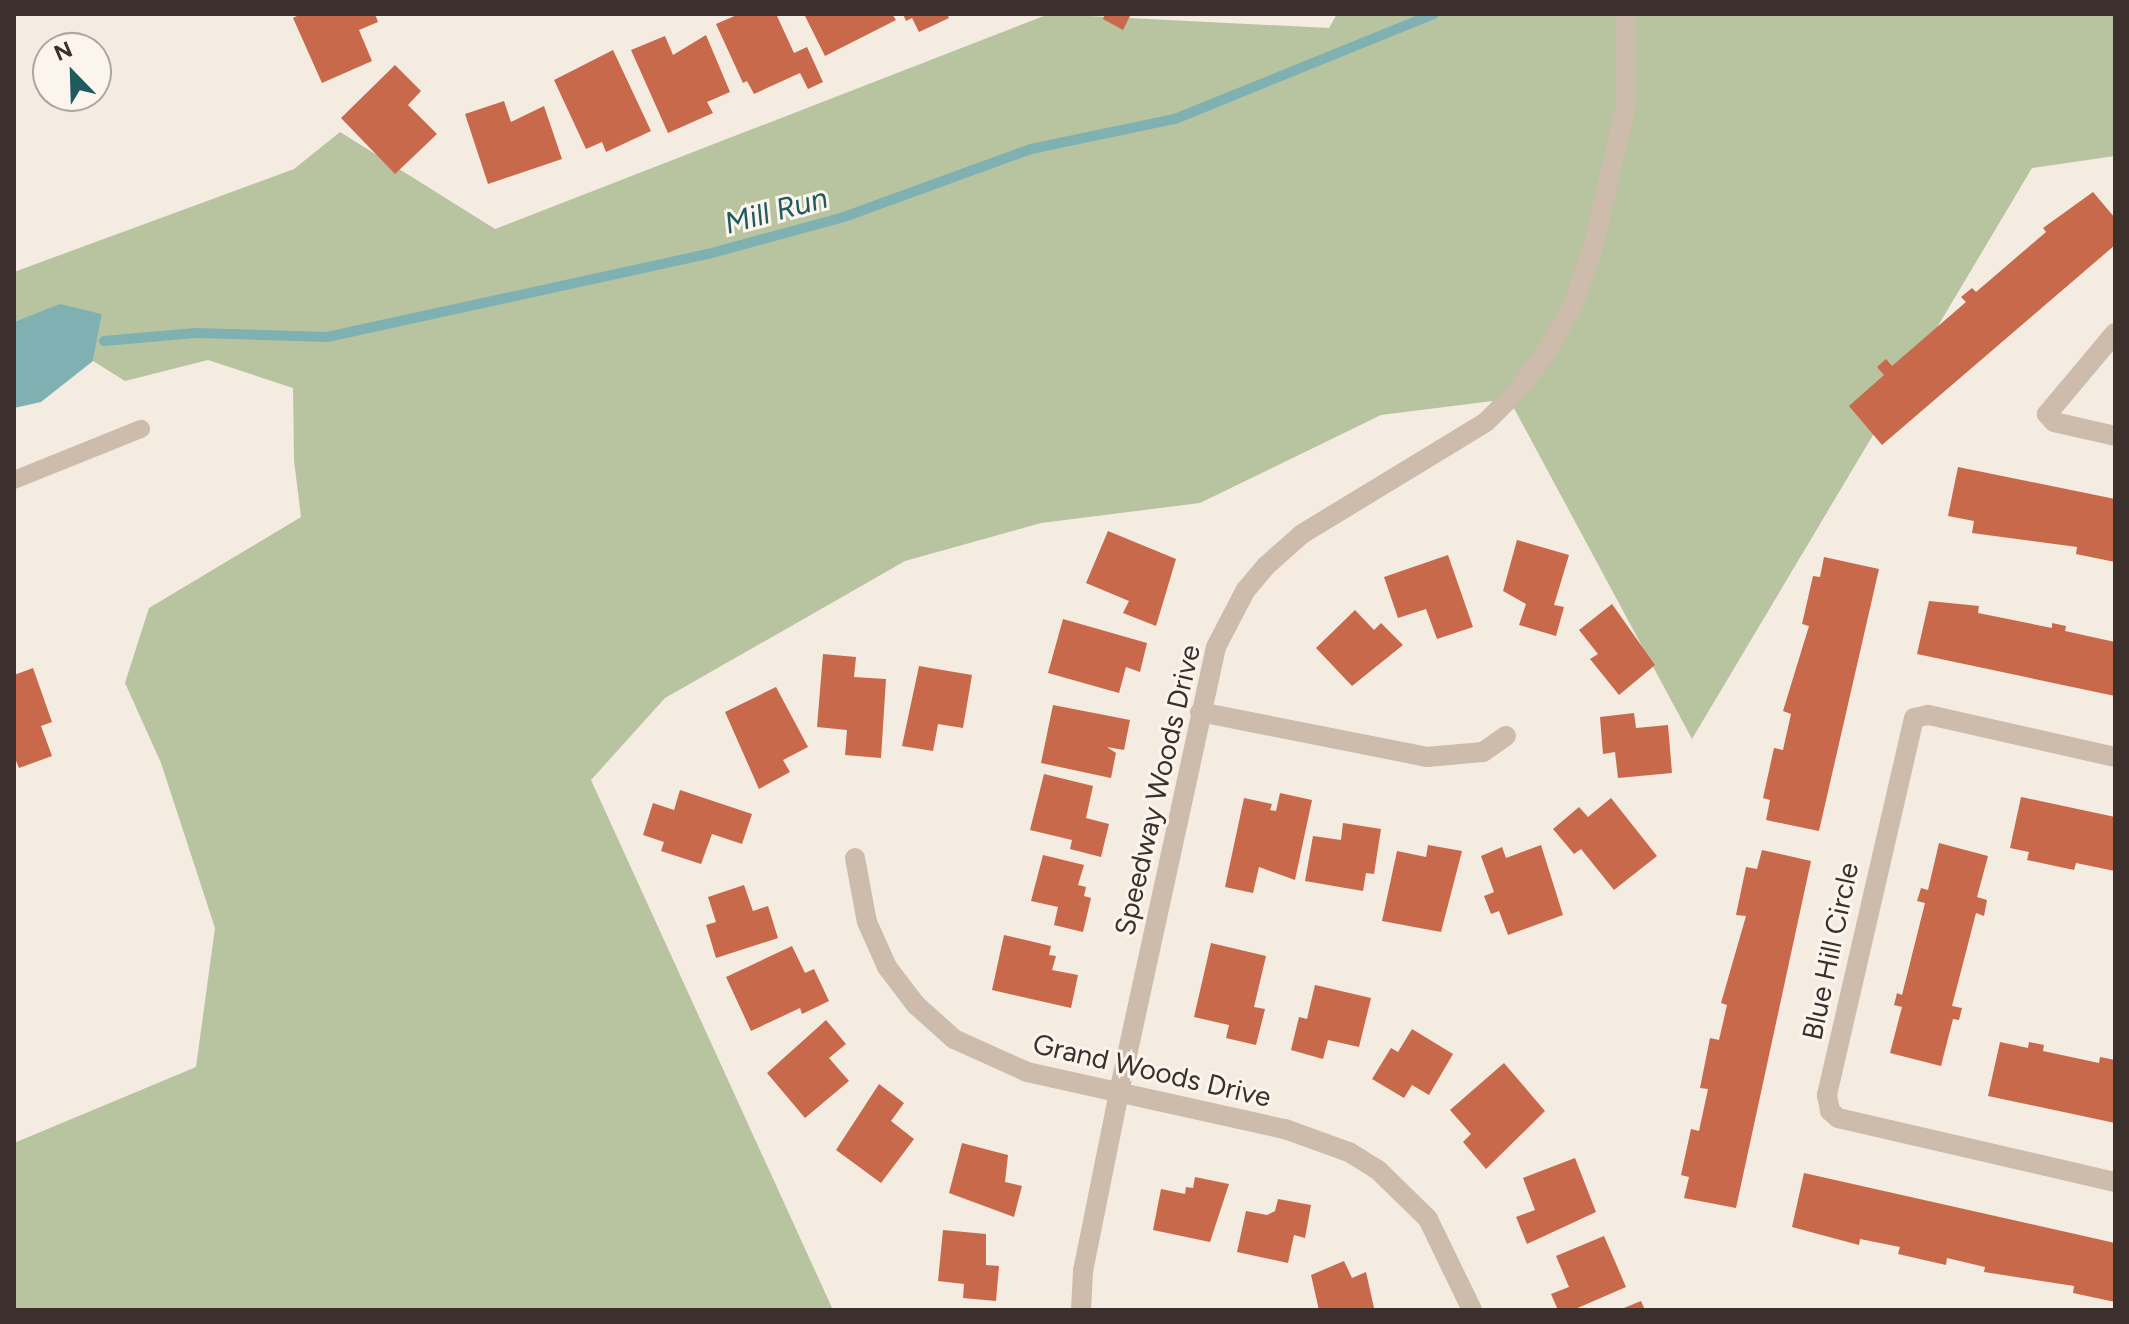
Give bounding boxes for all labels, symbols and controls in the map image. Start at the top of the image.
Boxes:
north arrow [32,32,112,112]
text: N [50,36,76,67]
water label: Mill Run [720,180,832,242]
street label: Speedway Woods Drive [1107,641,1207,939]
street label: Blue Hill Circle [1795,859,1865,1043]
street label: Grand Woods Drive [1030,1026,1274,1114]

